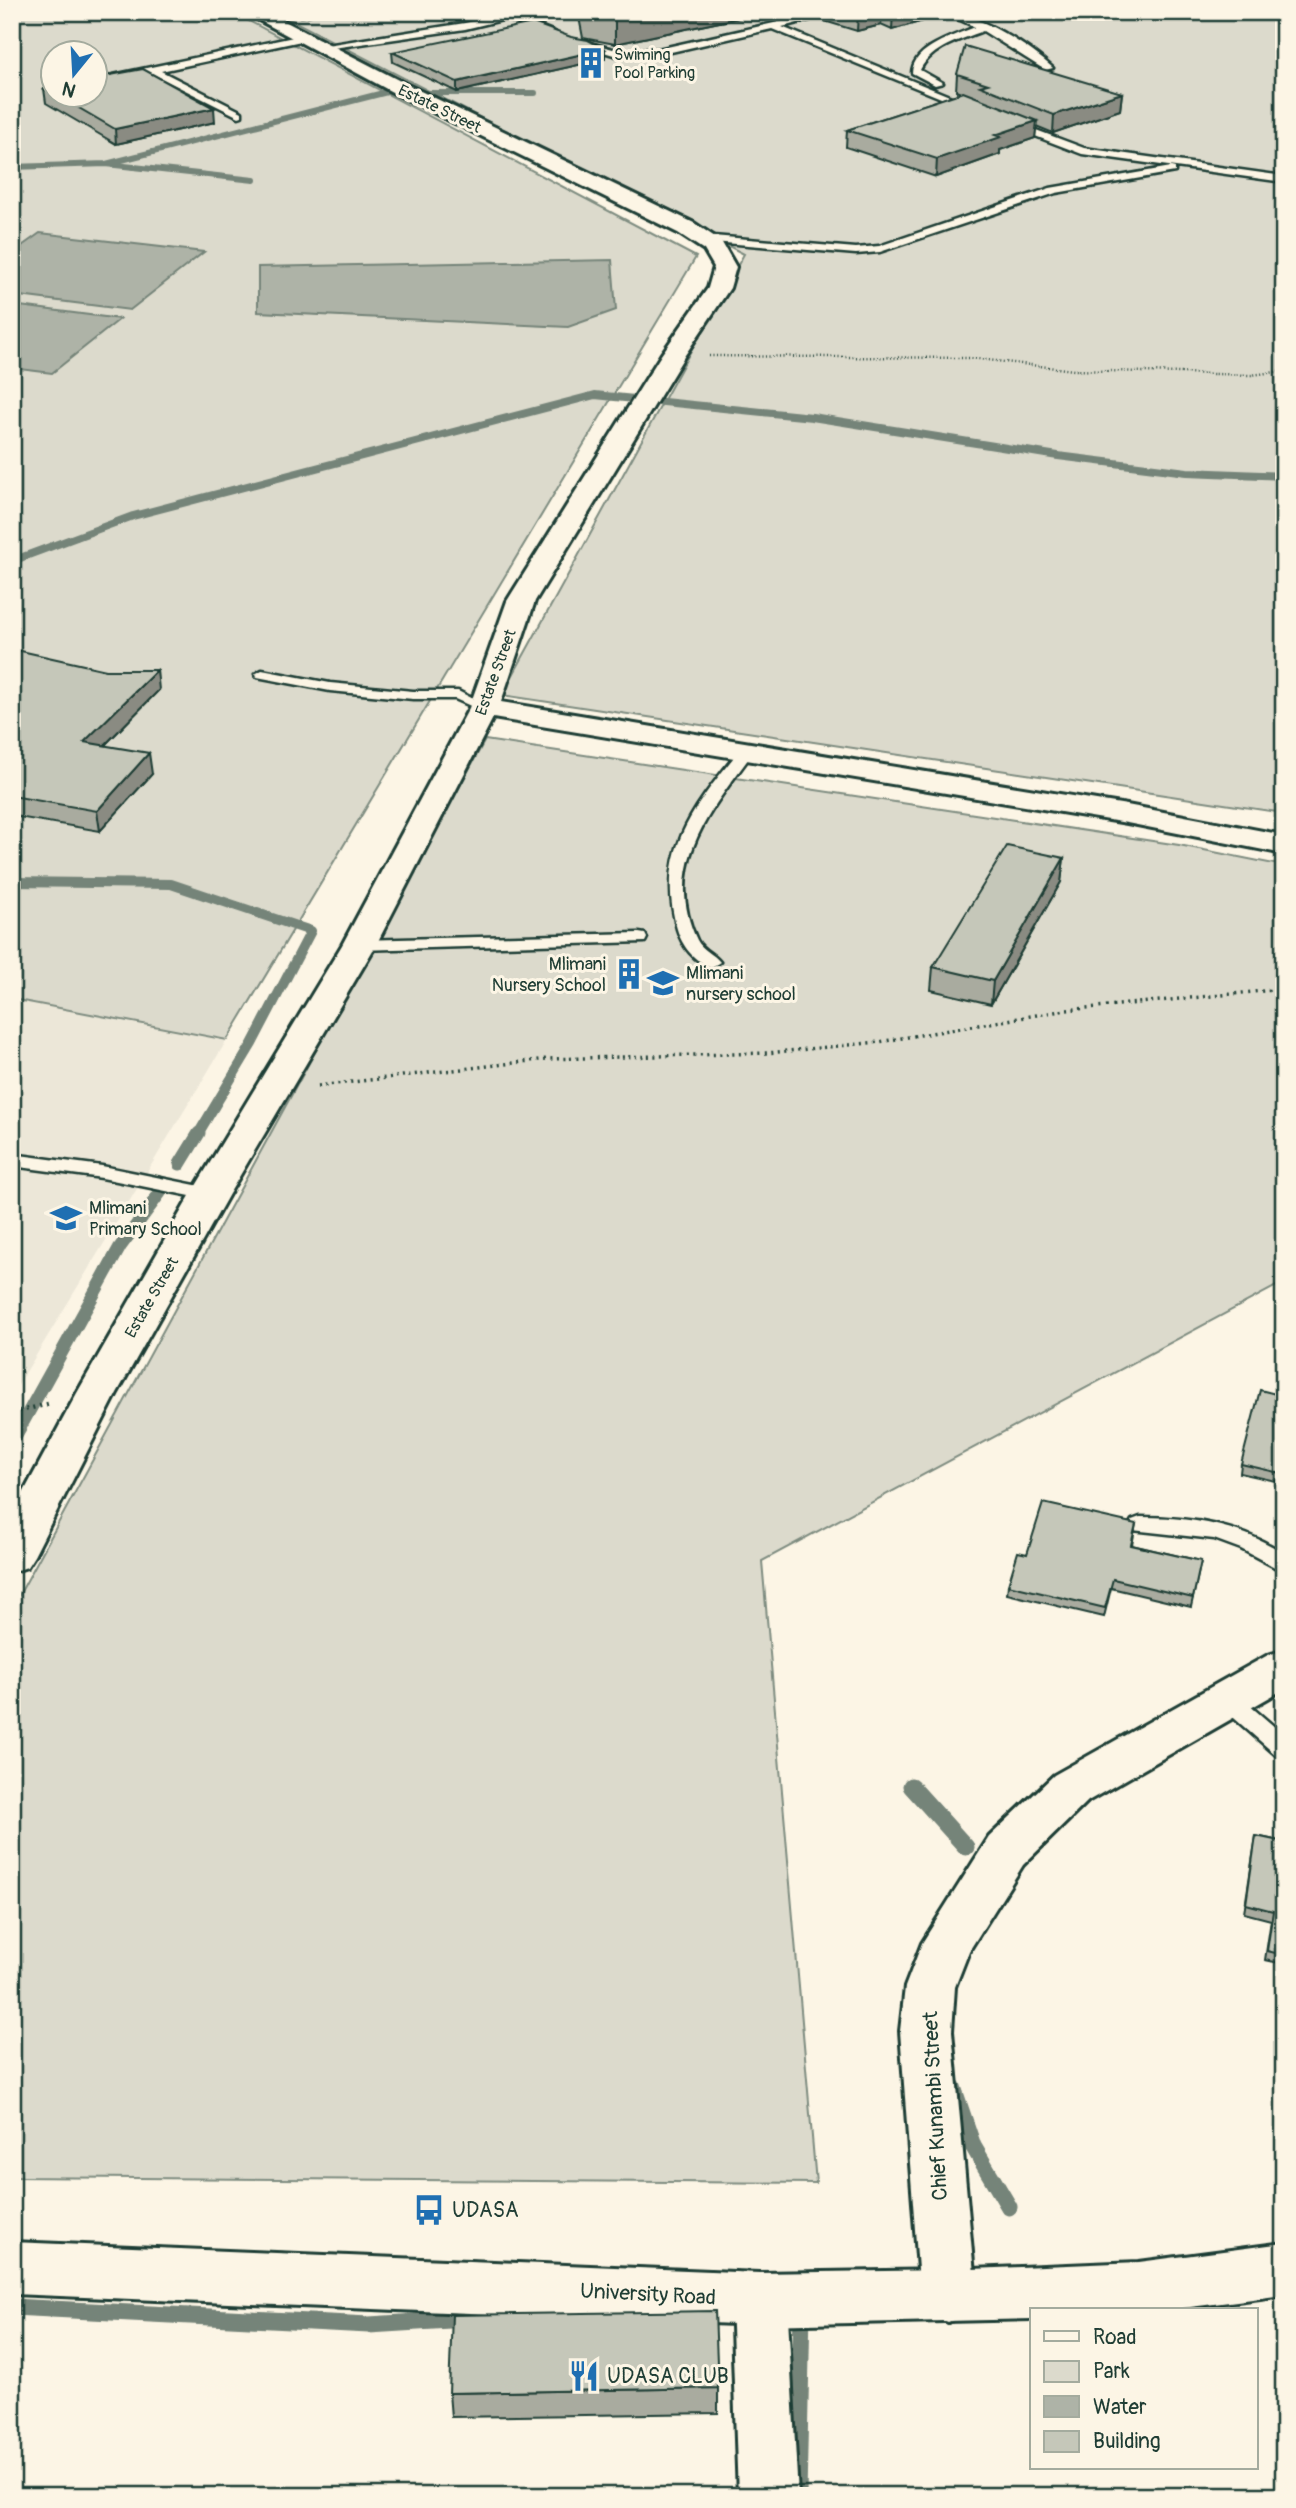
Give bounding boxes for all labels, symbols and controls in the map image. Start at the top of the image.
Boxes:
north arrow [38,38,108,108]
place label: Swiming Pool Parking [614,45,695,83]
building icon: Swiming Pool Parking [574,46,608,80]
text: N [59,76,79,103]
street label: Estate Street [395,80,485,138]
street label: Estate Street [471,626,521,718]
place label: Mlimani Nursery School [492,953,606,997]
building icon: Mlimani Nursery School [612,957,646,991]
place label: Mlimani nursery school [686,962,796,1006]
school or university icon: Mlimani nursery school [646,966,680,1000]
place label: Mlimani Primary School [89,1197,202,1241]
school or university icon: Mlimani Primary School [49,1201,83,1235]
street label: Estate Street [121,1253,183,1342]
street label: Chief Kunambi Street [917,2010,954,2201]
bus stop icon: UDASA [412,2193,446,2227]
place label: UDASA [452,2197,519,2224]
street label: University Road [579,2277,717,2312]
legend [1030,2308,1258,2470]
text: Road [1093,2324,1137,2351]
text: Park [1093,2358,1130,2385]
restaurant icon: UDASA CLUB [567,2359,601,2393]
place label: UDASA CLUB [607,2363,729,2390]
text: Water [1093,2394,1147,2421]
text: Building [1093,2428,1160,2455]

